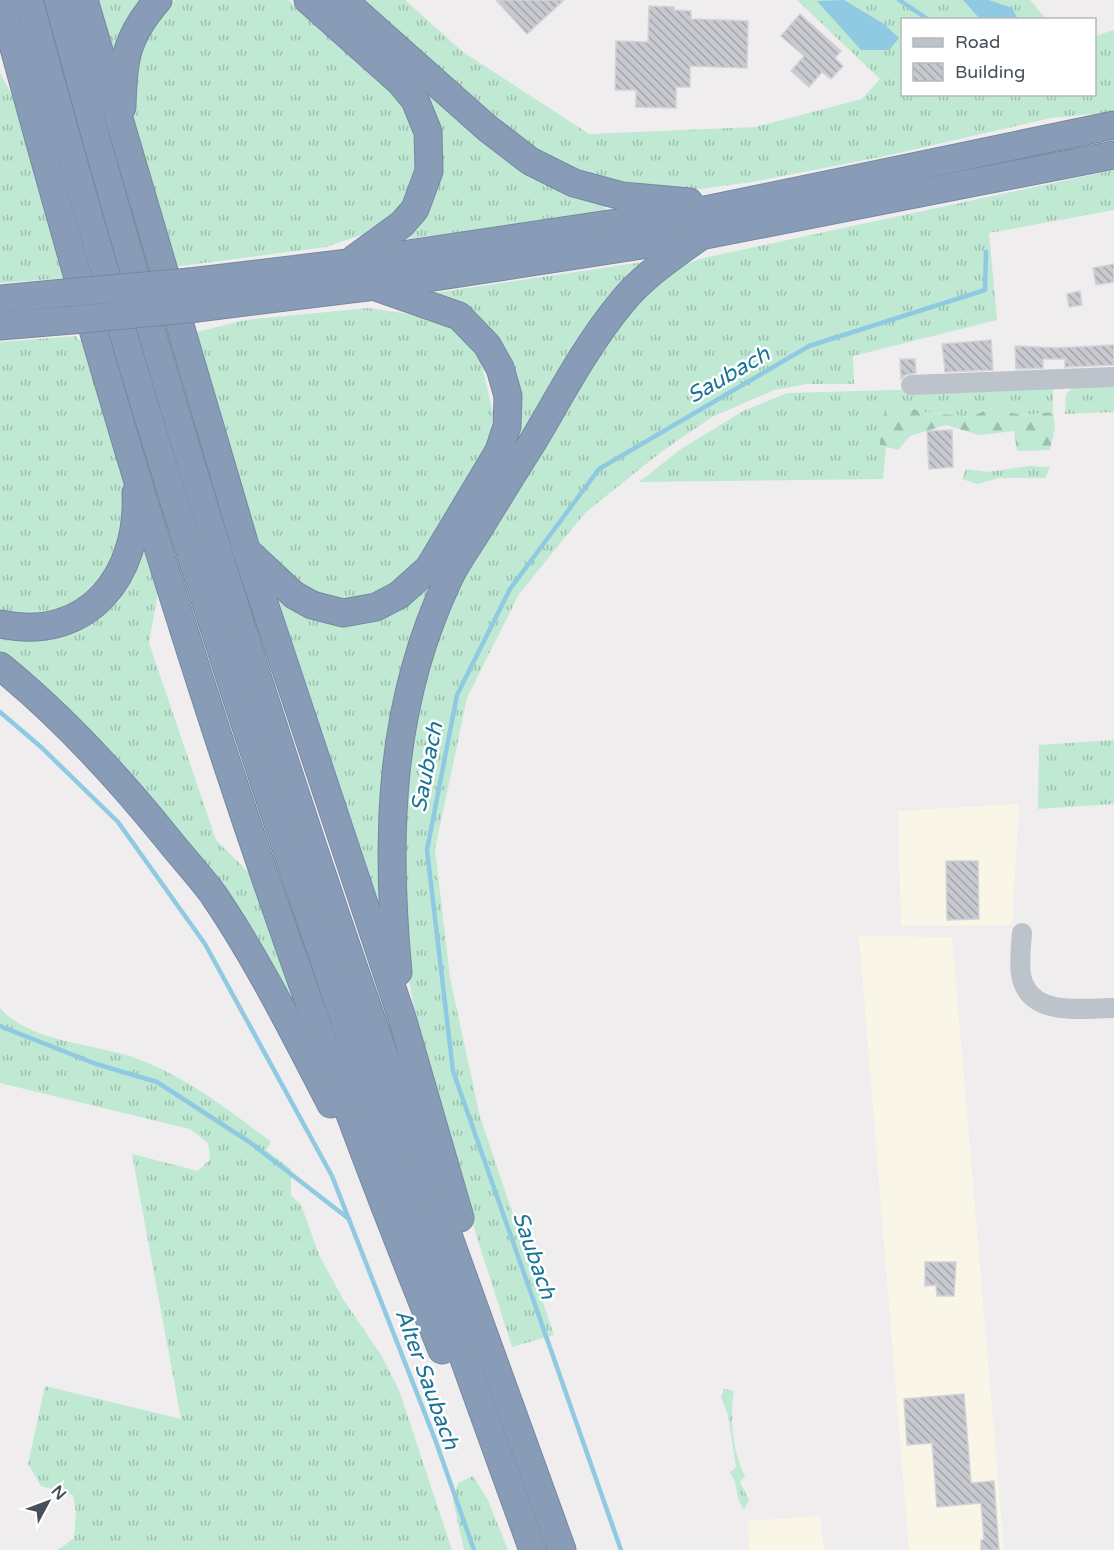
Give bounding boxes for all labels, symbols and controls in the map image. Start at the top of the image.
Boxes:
legend [901,18,1096,96]
text: Road [955,31,1000,53]
text: Building [955,61,1025,83]
water label: Saubach [683,341,775,409]
water label: Saubach [406,720,448,814]
water label: Saubach [507,1208,561,1303]
water label: Alter Saubach [390,1306,465,1454]
north arrow [18,1472,78,1532]
text: N [47,1481,70,1504]

